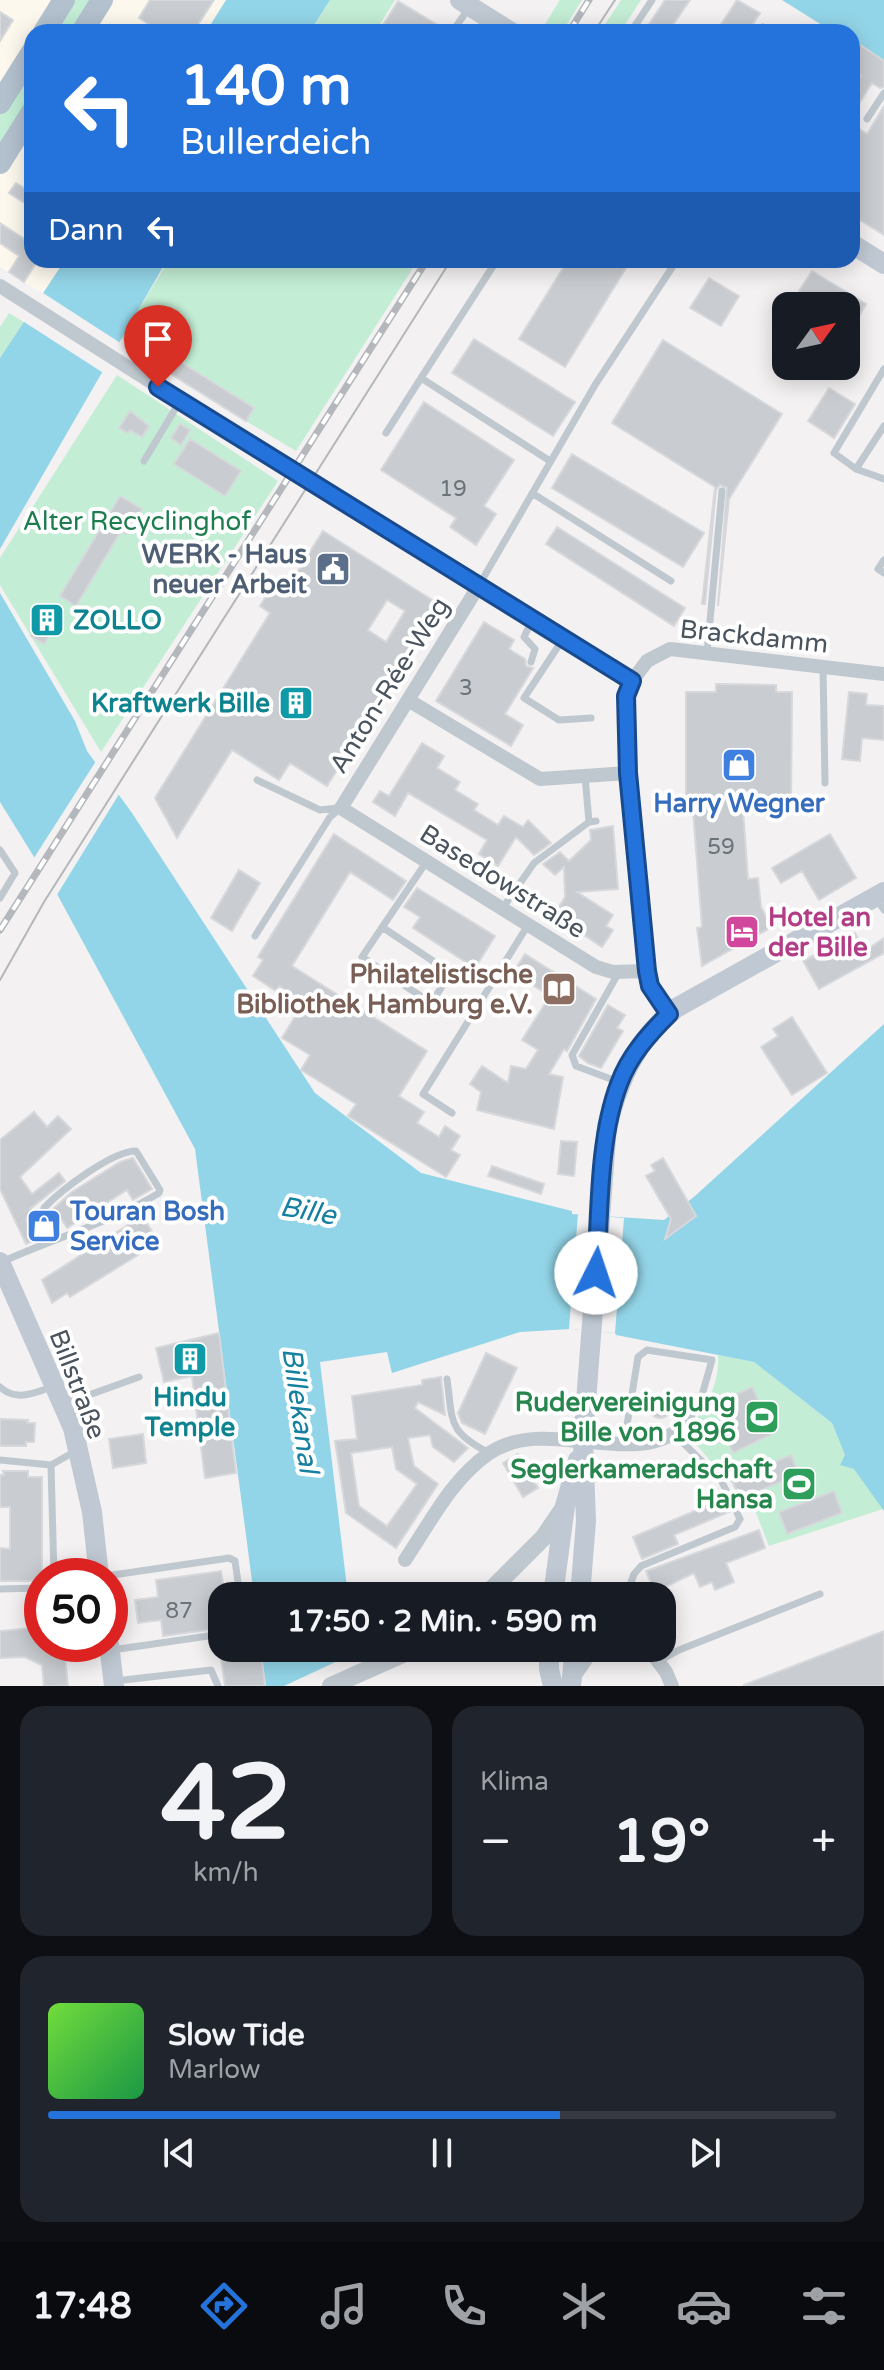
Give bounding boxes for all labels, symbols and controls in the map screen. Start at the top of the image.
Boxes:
text: 140 m [180,53,351,120]
icon: left [48,56,152,160]
text: Bullerdeich [180,121,371,164]
icon: left [140,208,184,252]
text: Dann [48,212,124,249]
north arrow [772,292,860,380]
map controls [772,292,860,380]
pin [124,305,192,387]
icon: arrive [136,317,180,361]
house number: 19 [439,476,467,502]
park label: Alter Recyclinghof [23,506,251,537]
place label: WERK - Haus neuer Arbeit [142,539,307,600]
public building icon: WERK - Haus neuer Arbeit [314,550,352,588]
street label: Anton-Rée-Weg [323,592,456,779]
building icon: ZOLLO [28,601,66,639]
place label: ZOLLO [73,605,162,636]
street label: Brackdamm [678,613,830,660]
house number: 3 [459,675,473,701]
building icon: Kraftwerk Bille [277,684,315,722]
place label: Kraftwerk Bille [91,688,270,719]
shop icon: Harry Wegner [720,746,758,784]
place label: Harry Wegner [653,788,826,819]
street label: Basedowstraße [414,818,591,945]
house number: 59 [707,834,735,860]
place label: Hotel an der Bille [768,902,871,963]
hotel icon: Hotel an der Bille [723,913,761,951]
place label: Philatelistische Bibliothek Hamburg e.V. [236,959,533,1020]
library icon: Philatelistische Bibliothek Hamburg e.V. [540,970,578,1008]
water label: Bille [277,1189,340,1233]
place label: Touran Bosh Service [69,1196,225,1257]
shop icon: Touran Bosh Service [25,1207,63,1245]
position arrow [554,1231,638,1315]
street label: Billstraße [43,1325,113,1443]
building icon: Hindu Temple [171,1340,209,1378]
water label: Billekanal [274,1345,326,1478]
place label: Hindu Temple [144,1382,235,1443]
place label: Rudervereinigung Bille von 1896 [515,1387,736,1448]
sports icon: Rudervereinigung Bille von 1896 [743,1398,781,1436]
place label: Seglerkameradschaft Hansa [511,1454,773,1515]
sports icon: Seglerkameradschaft Hansa [780,1465,818,1503]
speed limit sign: 50 [24,1558,128,1662]
house number: 87 [165,1598,193,1624]
text: 17:50 · 2 Min. · 590 m [287,1603,597,1640]
text: 42 [161,1742,291,1867]
text: Klima [480,1766,549,1797]
text: 19° [612,1806,710,1878]
text: − [480,1816,511,1869]
text: + [811,1816,836,1869]
text: km/h [193,1857,259,1888]
text: Slow Tide [168,2017,305,2054]
text: Marlow [168,2054,260,2085]
icon: previous [157,2131,201,2175]
icon: pause [420,2131,464,2175]
icon: next [683,2131,727,2175]
icon: directions [196,2278,252,2334]
icon: music [316,2278,372,2334]
icon: phone [436,2278,492,2334]
icon: climate [556,2278,612,2334]
icon: car [676,2278,732,2334]
icon: filters [796,2278,852,2334]
text: 17:48 [32,2285,132,2328]

